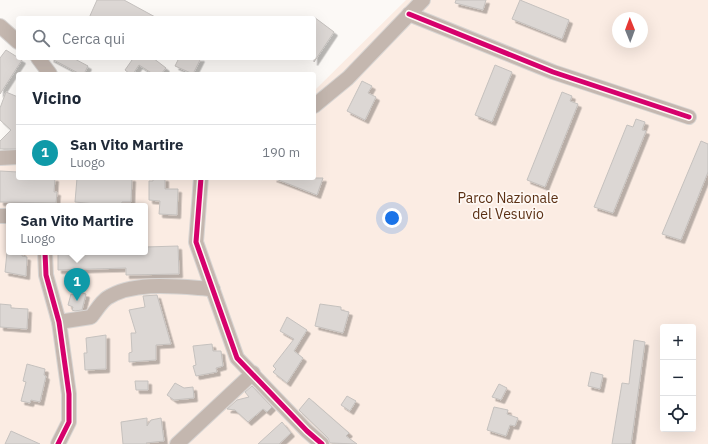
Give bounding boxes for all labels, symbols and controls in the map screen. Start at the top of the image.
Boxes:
north arrow [612,12,648,48]
search box [16,16,316,60]
icon: search [30,27,52,49]
text: Cerca qui [62,29,125,48]
text: Vicino [32,87,81,109]
text: San Vito Martire [70,135,184,154]
text: 1 [41,144,49,161]
text: 190 m [262,144,300,161]
text: Luogo [70,154,105,171]
park label: Parco Nazionale del Vesuvio [457,189,559,223]
popup [6,203,148,255]
your location [382,208,402,228]
text: San Vito Martire [20,211,134,230]
text: Luogo [20,230,55,247]
pin: 1 [64,268,90,301]
map controls [660,324,696,432]
button: + [660,324,696,360]
button: − [660,360,696,396]
button: locate [660,396,696,432]

